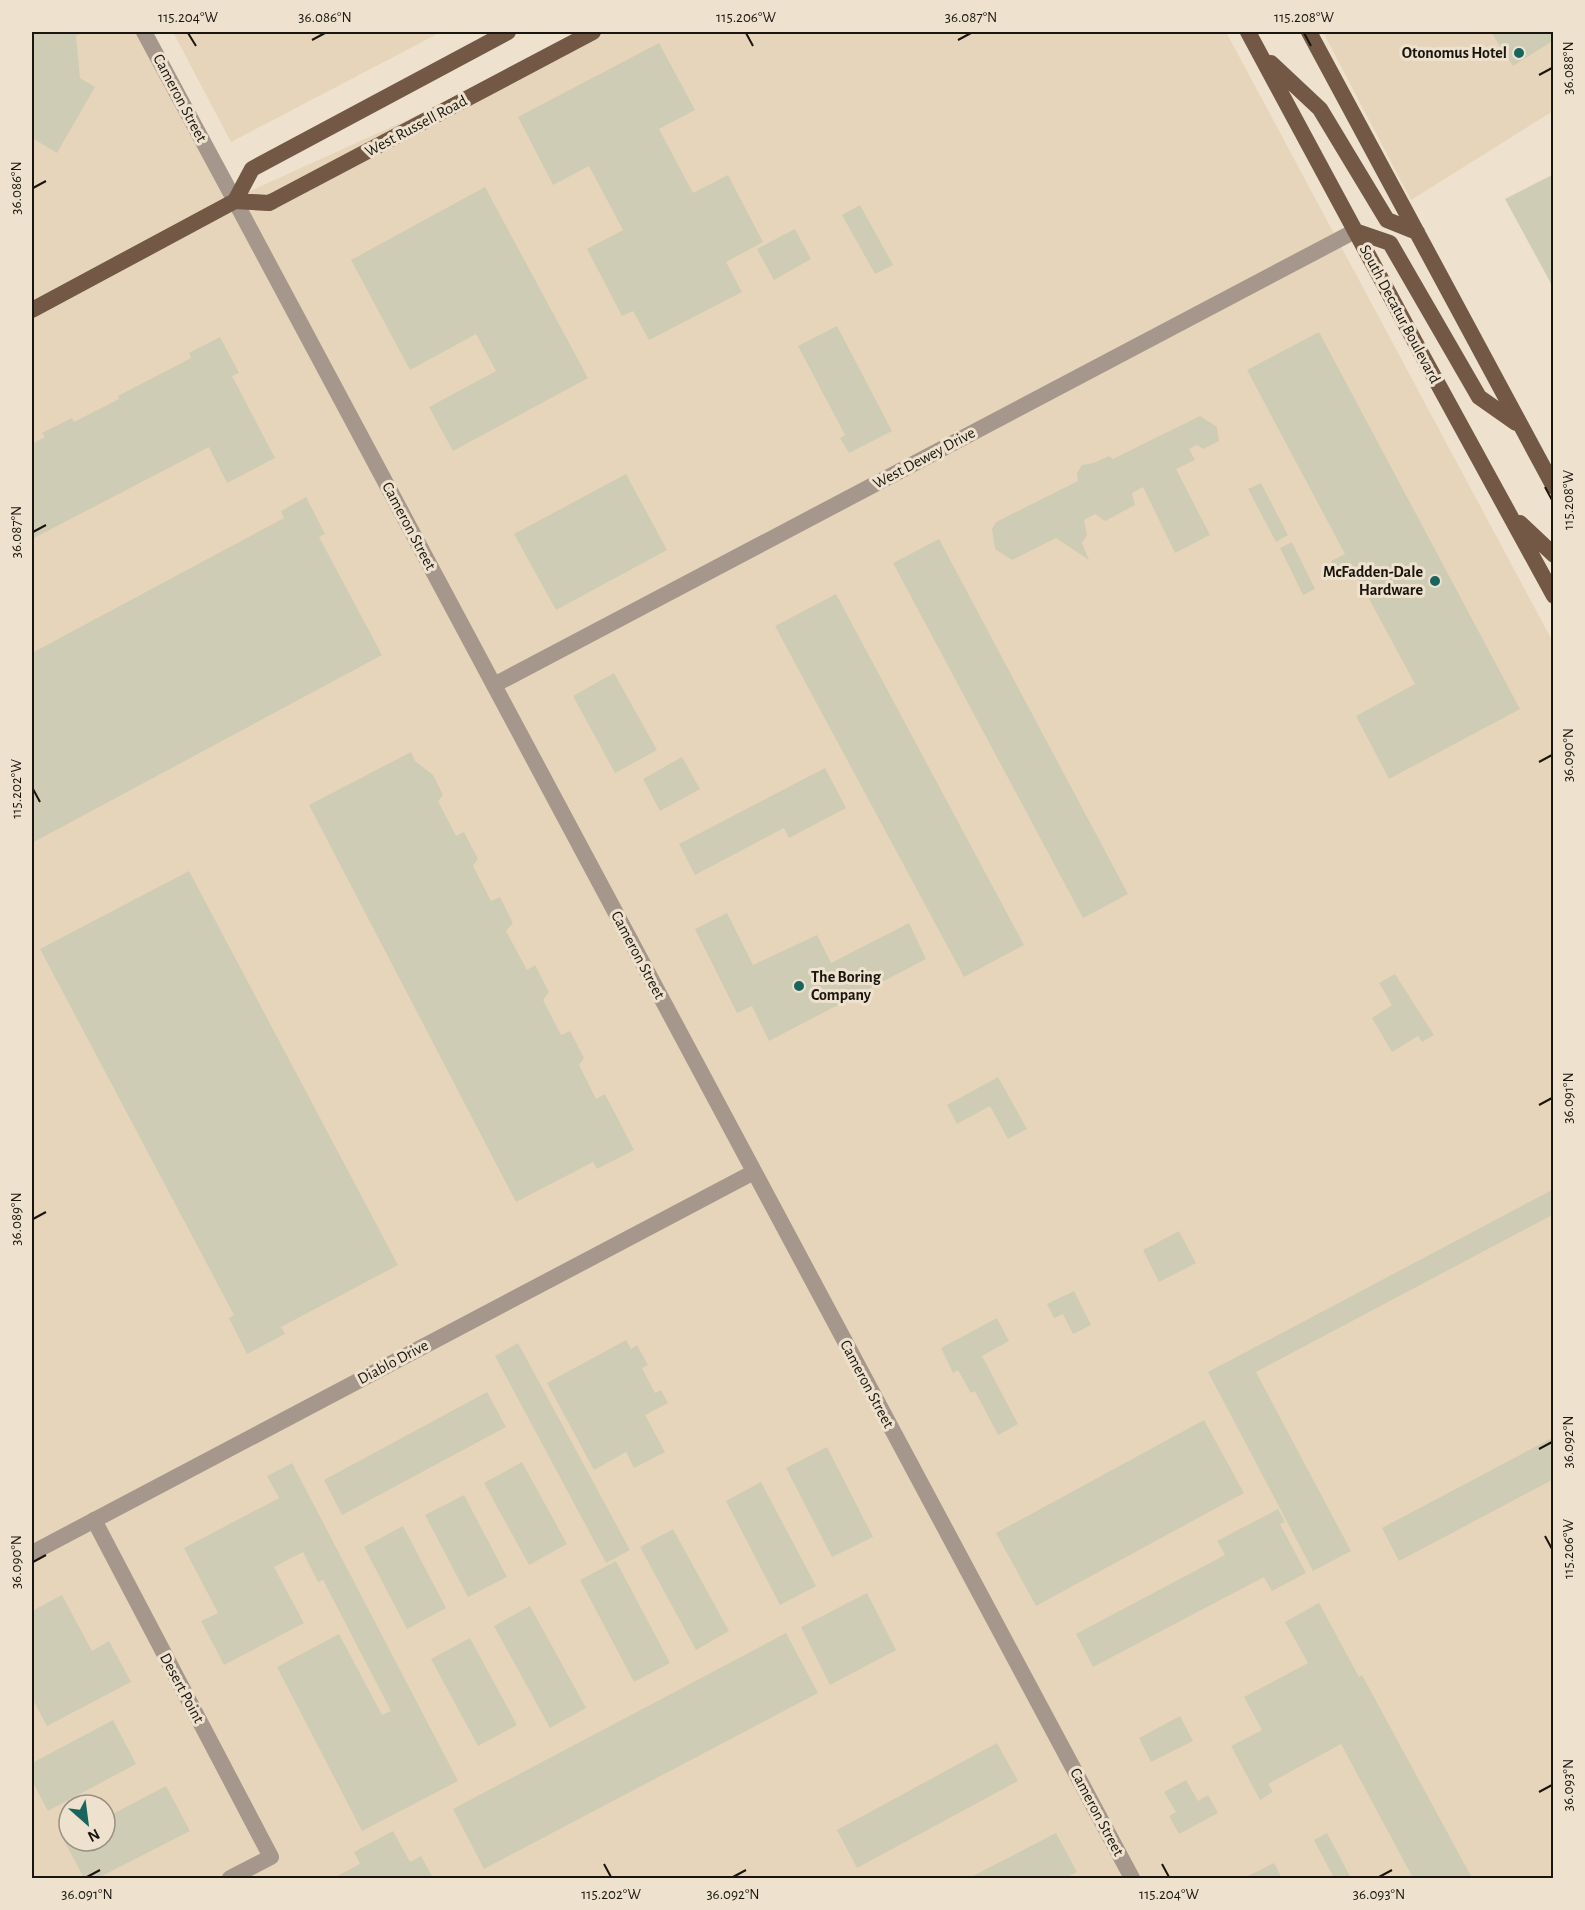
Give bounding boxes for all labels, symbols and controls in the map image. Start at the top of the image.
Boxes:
text: 115.204°W [158,10,219,25]
text: 36.086°N [298,10,352,25]
text: 115.206°W [716,10,777,25]
text: 36.087°N [945,10,997,25]
text: 115.208°W [1274,10,1335,25]
text: 36.088°N [1561,41,1576,95]
place label: Otonomus Hotel [1402,45,1507,61]
marker: Otonomus Hotel [1512,46,1526,60]
street label: Cameron Street [150,51,210,145]
street label: West Russell Road [362,92,470,160]
text: 36.086°N [9,161,24,215]
street label: South Decatur Boulevard [1357,242,1443,386]
street label: West Dewey Drive [870,424,978,492]
text: 115.208°W [1561,469,1576,530]
street label: Cameron Street [379,479,439,573]
text: 36.087°N [9,506,24,558]
place label: McFadden-Dale Hardware [1323,564,1423,598]
marker: McFadden-Dale Hardware [1428,574,1442,588]
text: 36.090°N [1561,728,1576,782]
text: 115.202°W [9,759,24,819]
street label: Cameron Street [608,908,668,1002]
place label: The Boring Company [811,969,882,1004]
marker: The Boring Company [792,979,806,993]
text: 36.091°N [1561,1072,1576,1124]
text: 36.089°N [9,1192,24,1246]
street label: Diablo Drive [355,1337,431,1387]
street label: Cameron Street [837,1337,897,1431]
text: 36.092°N [1561,1415,1576,1469]
text: 115.206°W [1561,1518,1576,1579]
text: 36.090°N [9,1535,24,1589]
street label: Desert Point [157,1650,207,1726]
text: 36.093°N [1561,1759,1576,1811]
street label: Cameron Street [1067,1765,1127,1859]
north arrow [57,1793,117,1853]
text: N [85,1826,102,1845]
text: 36.091°N [61,1887,113,1902]
text: 115.202°W [581,1887,641,1902]
text: 36.092°N [706,1887,760,1902]
text: 115.204°W [1139,1887,1200,1902]
text: 36.093°N [1353,1887,1405,1902]

